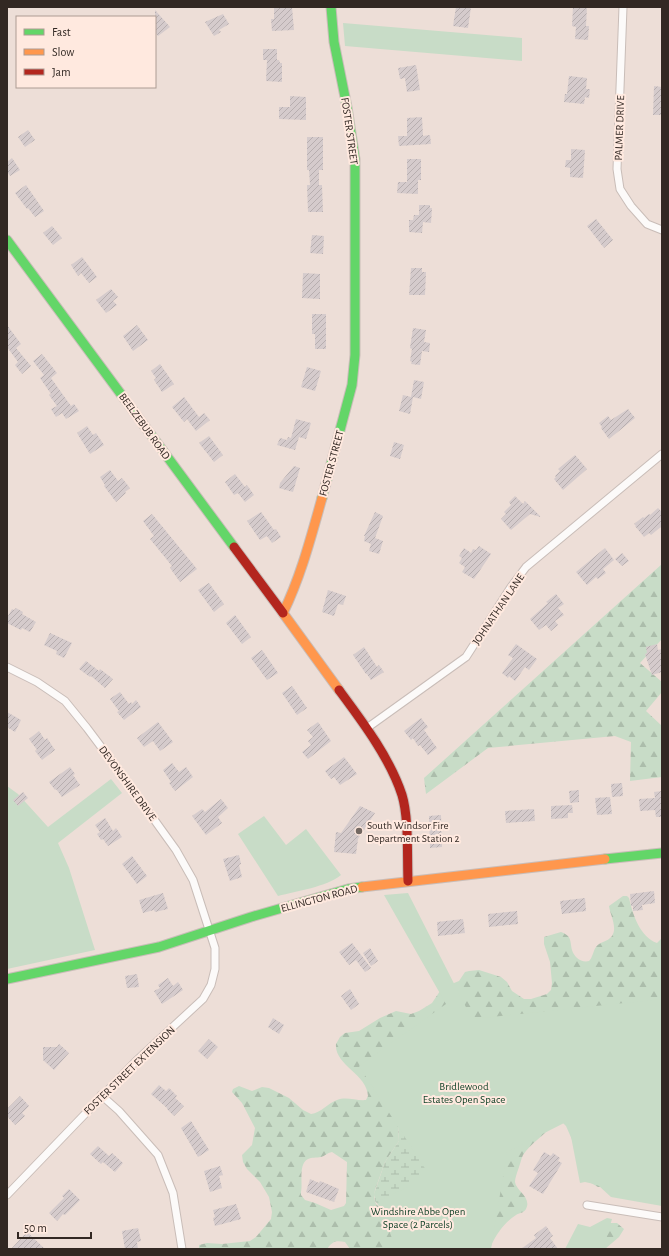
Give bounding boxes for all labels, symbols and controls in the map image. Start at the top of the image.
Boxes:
legend [16,16,156,88]
text: Fast [52,26,71,38]
text: Slow [52,46,74,58]
text: Jam [52,66,71,78]
street label: PALMER DRIVE [613,94,626,161]
street label: FOSTER STREET [339,97,360,166]
street label: BEELZEBUB ROAD [117,391,172,461]
street label: FOSTER STREET [317,428,346,497]
street label: JOHNATHAN LANE [471,571,527,647]
street label: DEVONSHIRE DRIVE [97,744,159,823]
place label: South Windsor Fire Department Station 2 [367,820,459,844]
marker: South Windsor Fire Department Station 2 [354,826,364,836]
street label: ELLINGTON ROAD [280,883,359,914]
street label: FOSTER STREET EXTENSION [82,1024,177,1117]
park label: Bridlewood Estates Open Space [423,1081,505,1105]
park label: Windshire Abbe Open Space (2 Parcels) [371,1206,465,1230]
scale bar [18,1214,91,1240]
text: 50 m [24,1222,47,1234]

